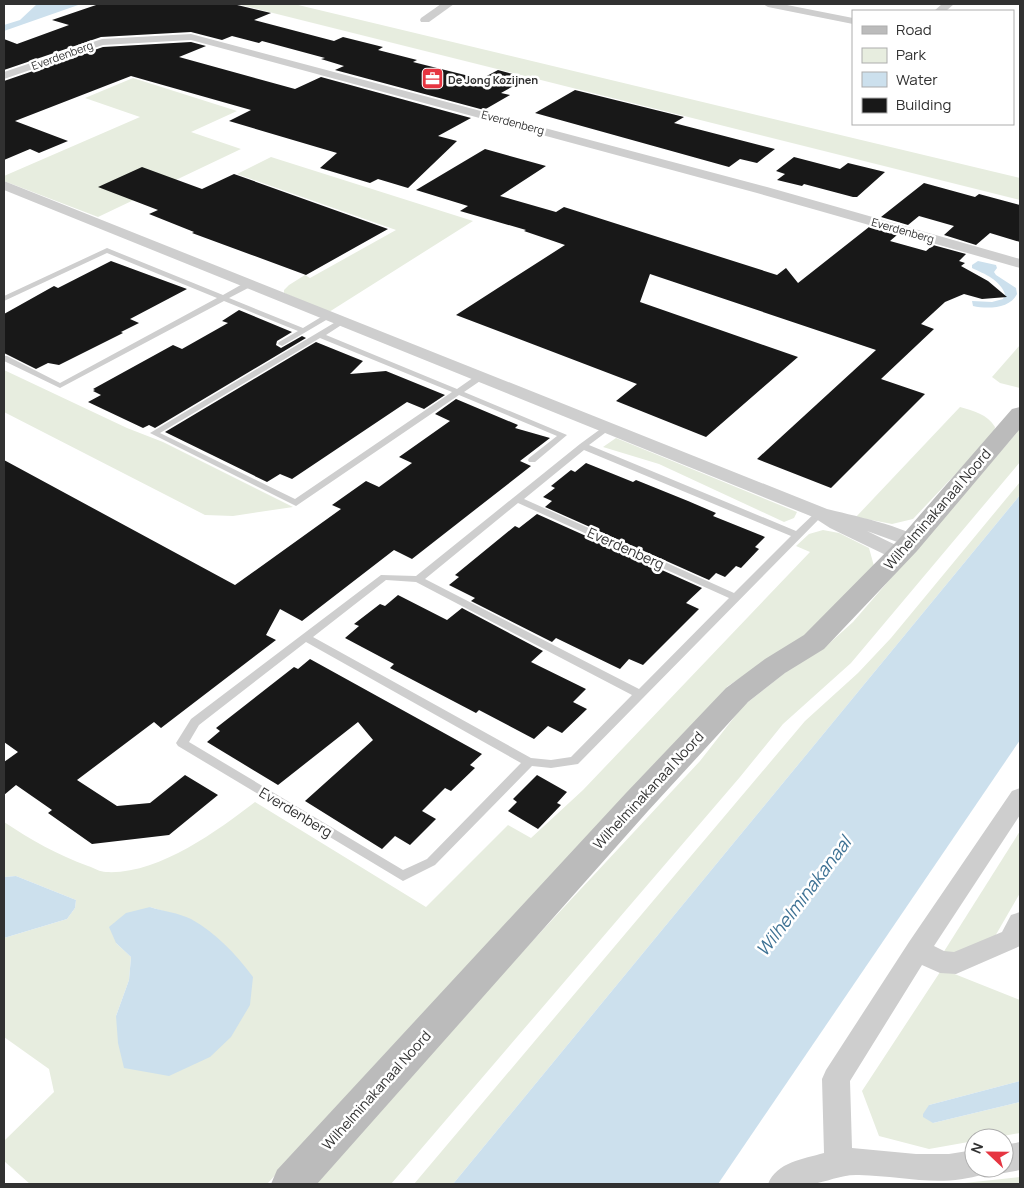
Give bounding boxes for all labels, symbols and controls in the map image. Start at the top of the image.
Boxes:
legend [852,10,1014,125]
text: Road [896,19,932,40]
street label: Everdenberg [29,37,95,73]
text: Park [896,44,926,65]
office icon: De Jong Kozijnen [420,67,444,91]
text: Water [896,69,938,90]
place label: De Jong Kozijnen [448,72,538,87]
text: Building [896,94,951,115]
street label: Everdenberg [480,106,546,138]
street label: Everdenberg [870,214,936,246]
street label: Wilhelminakanaal Noord [879,445,995,573]
street label: Everdenberg [585,523,667,573]
street label: Wilhelminakanaal Noord [588,727,708,853]
street label: Everdenberg [256,783,336,841]
water label: Wilhelminakanaal [750,829,858,961]
street label: Wilhelminakanaal Noord [317,1026,435,1154]
north arrow [964,1128,1014,1178]
text: N [966,1140,987,1156]

